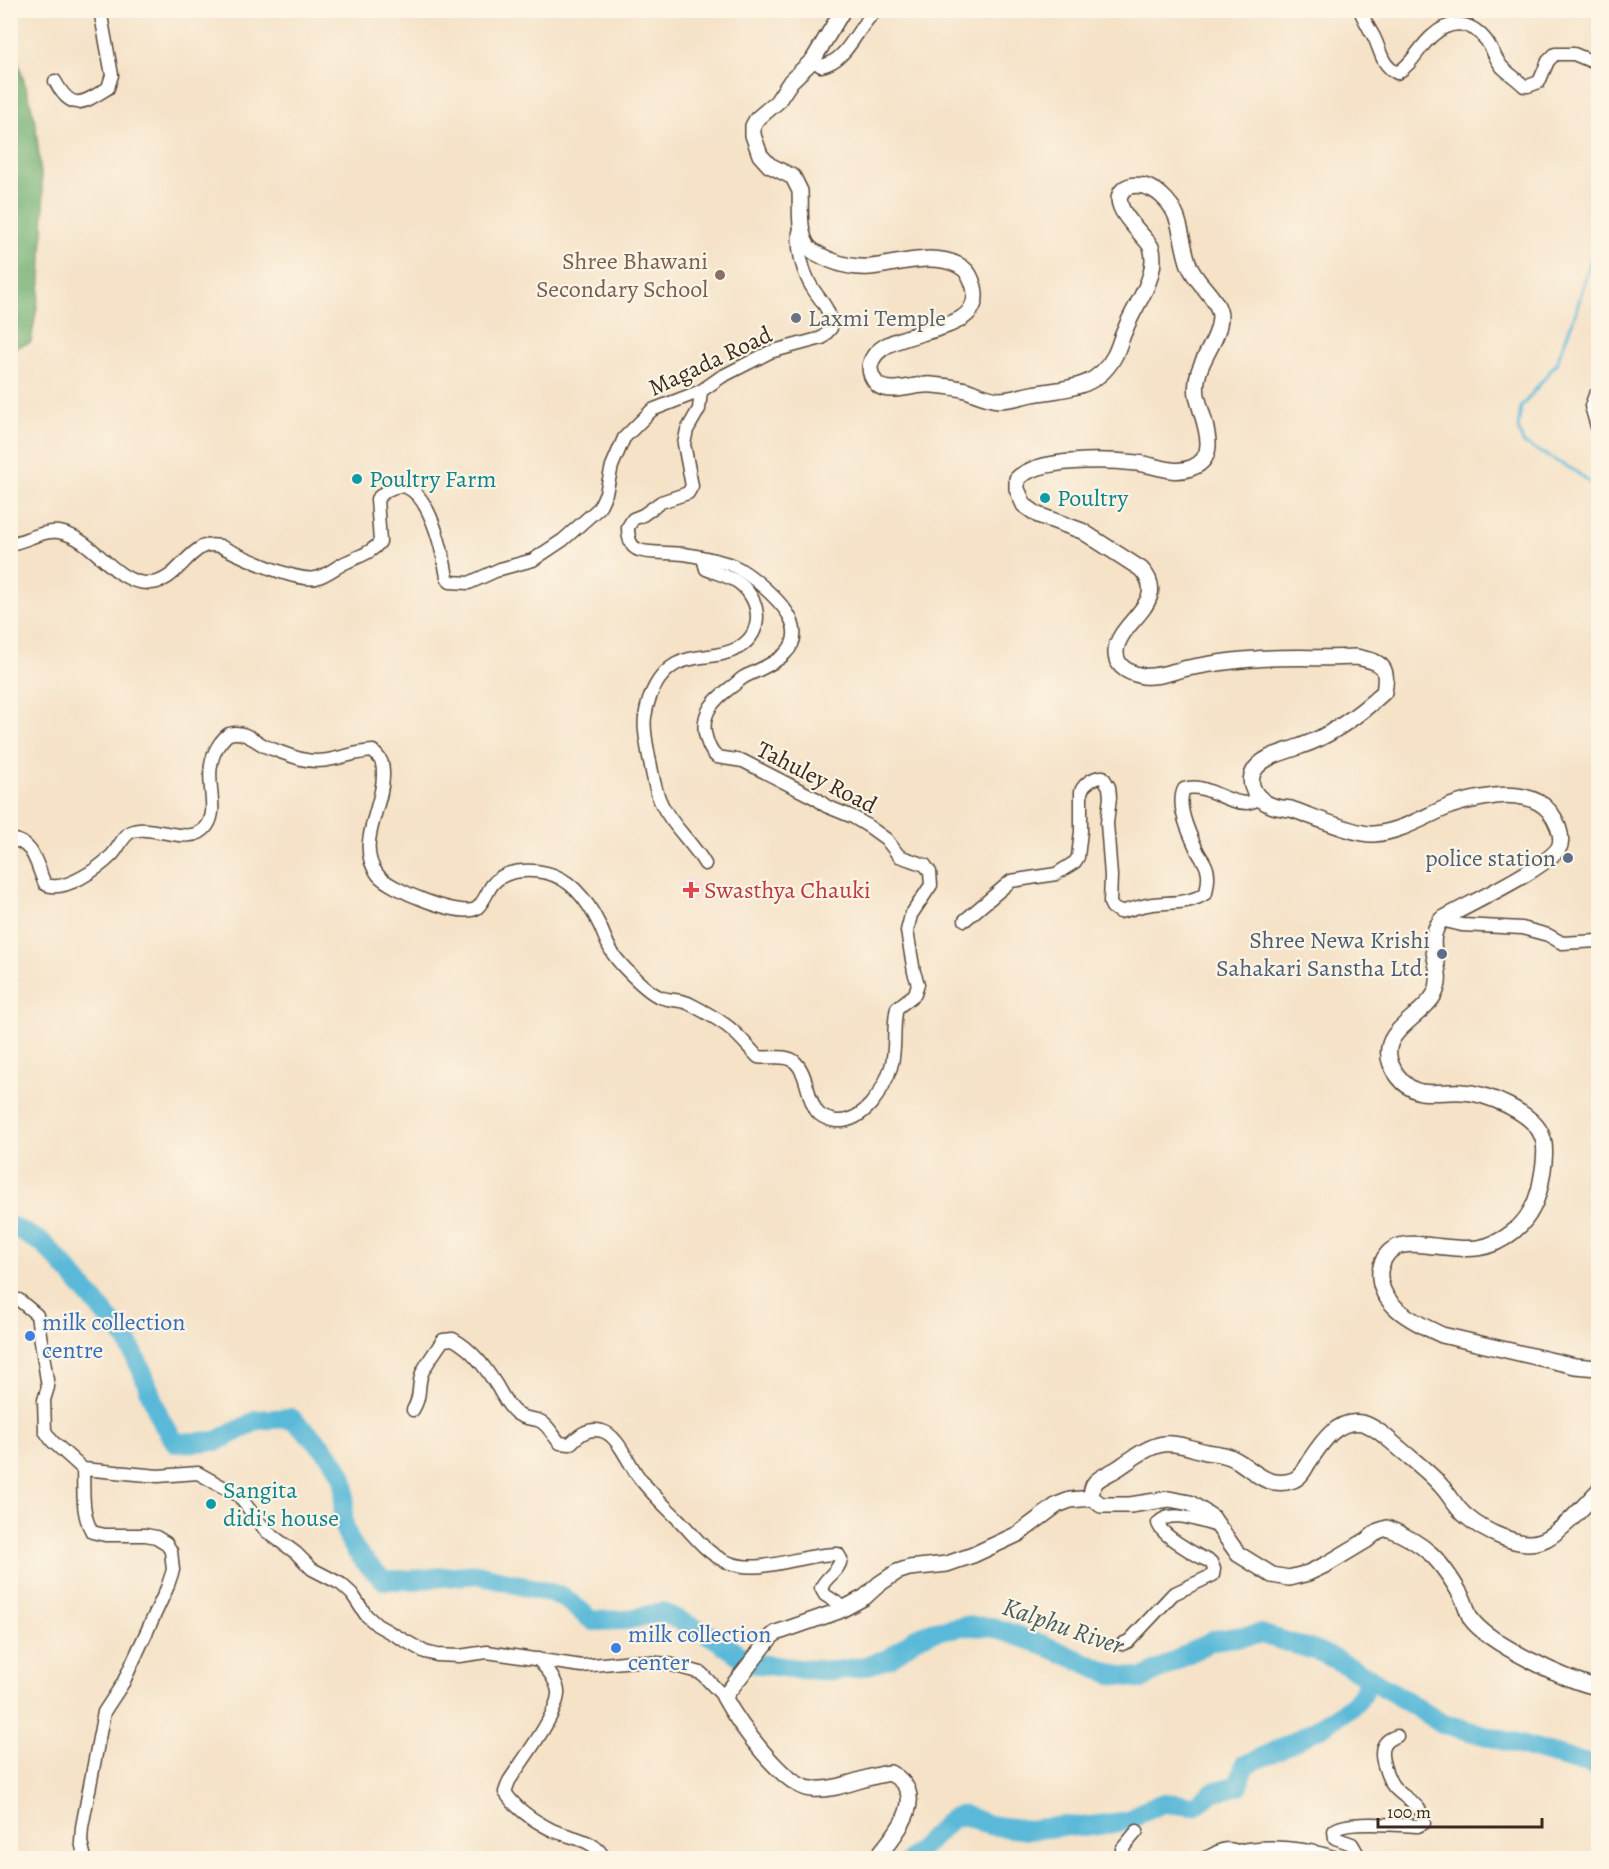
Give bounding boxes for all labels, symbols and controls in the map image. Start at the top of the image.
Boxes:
place label: Shree Bhawani Secondary School [536,245,708,305]
marker: Shree Bhawani Secondary School [713,268,727,282]
place label: Laxmi Temple [808,302,946,334]
marker: Laxmi Temple [789,311,803,325]
street label: Magada Road [643,318,777,404]
place label: Poultry Farm [369,463,496,495]
marker: Poultry Farm [350,472,364,486]
place label: Poultry [1057,482,1128,514]
marker: Poultry [1038,491,1052,505]
street label: Tahuley Road [751,733,883,821]
place label: police station [1425,842,1556,874]
marker: police station [1561,851,1575,865]
place label: Swasthya Chauki [704,874,871,906]
marker: Swasthya Chauki [682,881,700,899]
place label: Shree Newa Krishi Sahakari Sanstha Ltd. [1216,924,1430,984]
marker: Shree Newa Krishi Sahakari Sanstha Ltd. [1435,947,1449,961]
place label: milk collection centre [42,1306,185,1366]
marker: milk collection centre [23,1329,37,1343]
place label: Sangita didi's house [223,1474,339,1534]
marker: Sangita didi's house [204,1497,218,1511]
water label: Kalphu River [998,1589,1129,1663]
place label: milk collection center [628,1618,771,1678]
marker: milk collection center [609,1641,623,1655]
scale bar [1378,1791,1542,1829]
text: 100 m [1387,1800,1431,1824]

